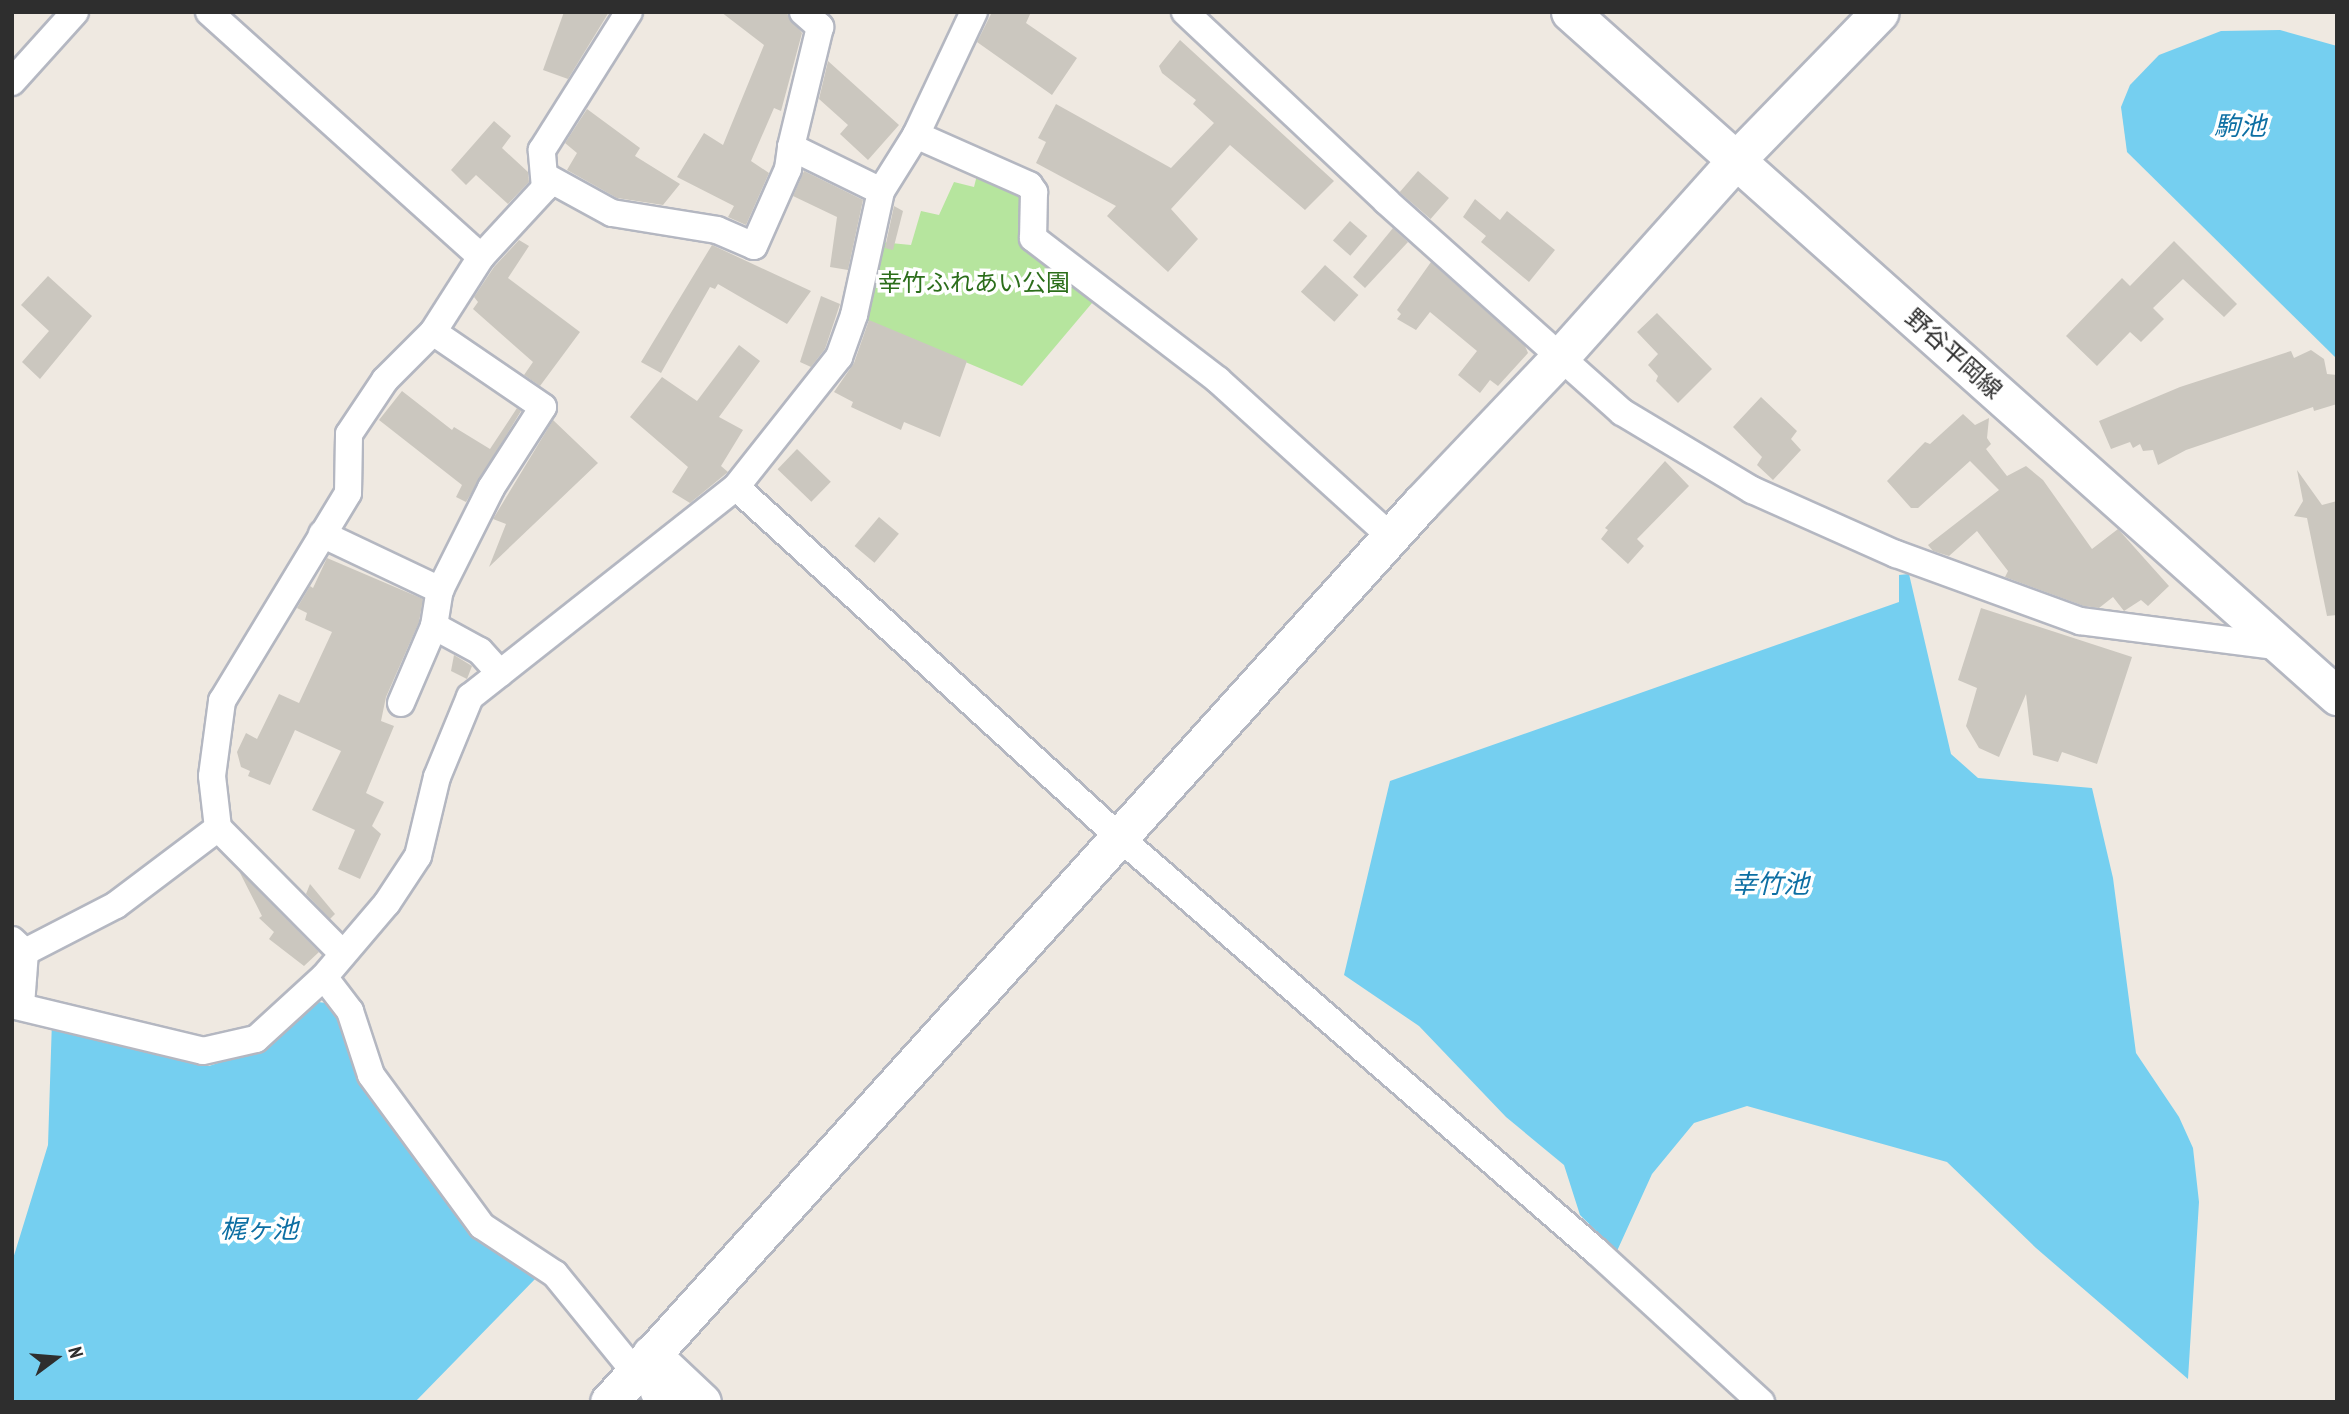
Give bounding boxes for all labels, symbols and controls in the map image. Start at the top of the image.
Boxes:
water label: 駒池 [2214,110,2266,142]
park label: 幸竹ふれあい公園 [878,269,1070,297]
street label: 野谷平岡線 [1900,303,2008,405]
water label: 幸竹池 [1731,868,1809,900]
water label: 梶ヶ池 [220,1213,298,1245]
north arrow [21,1323,91,1393]
text: N [63,1344,89,1360]

